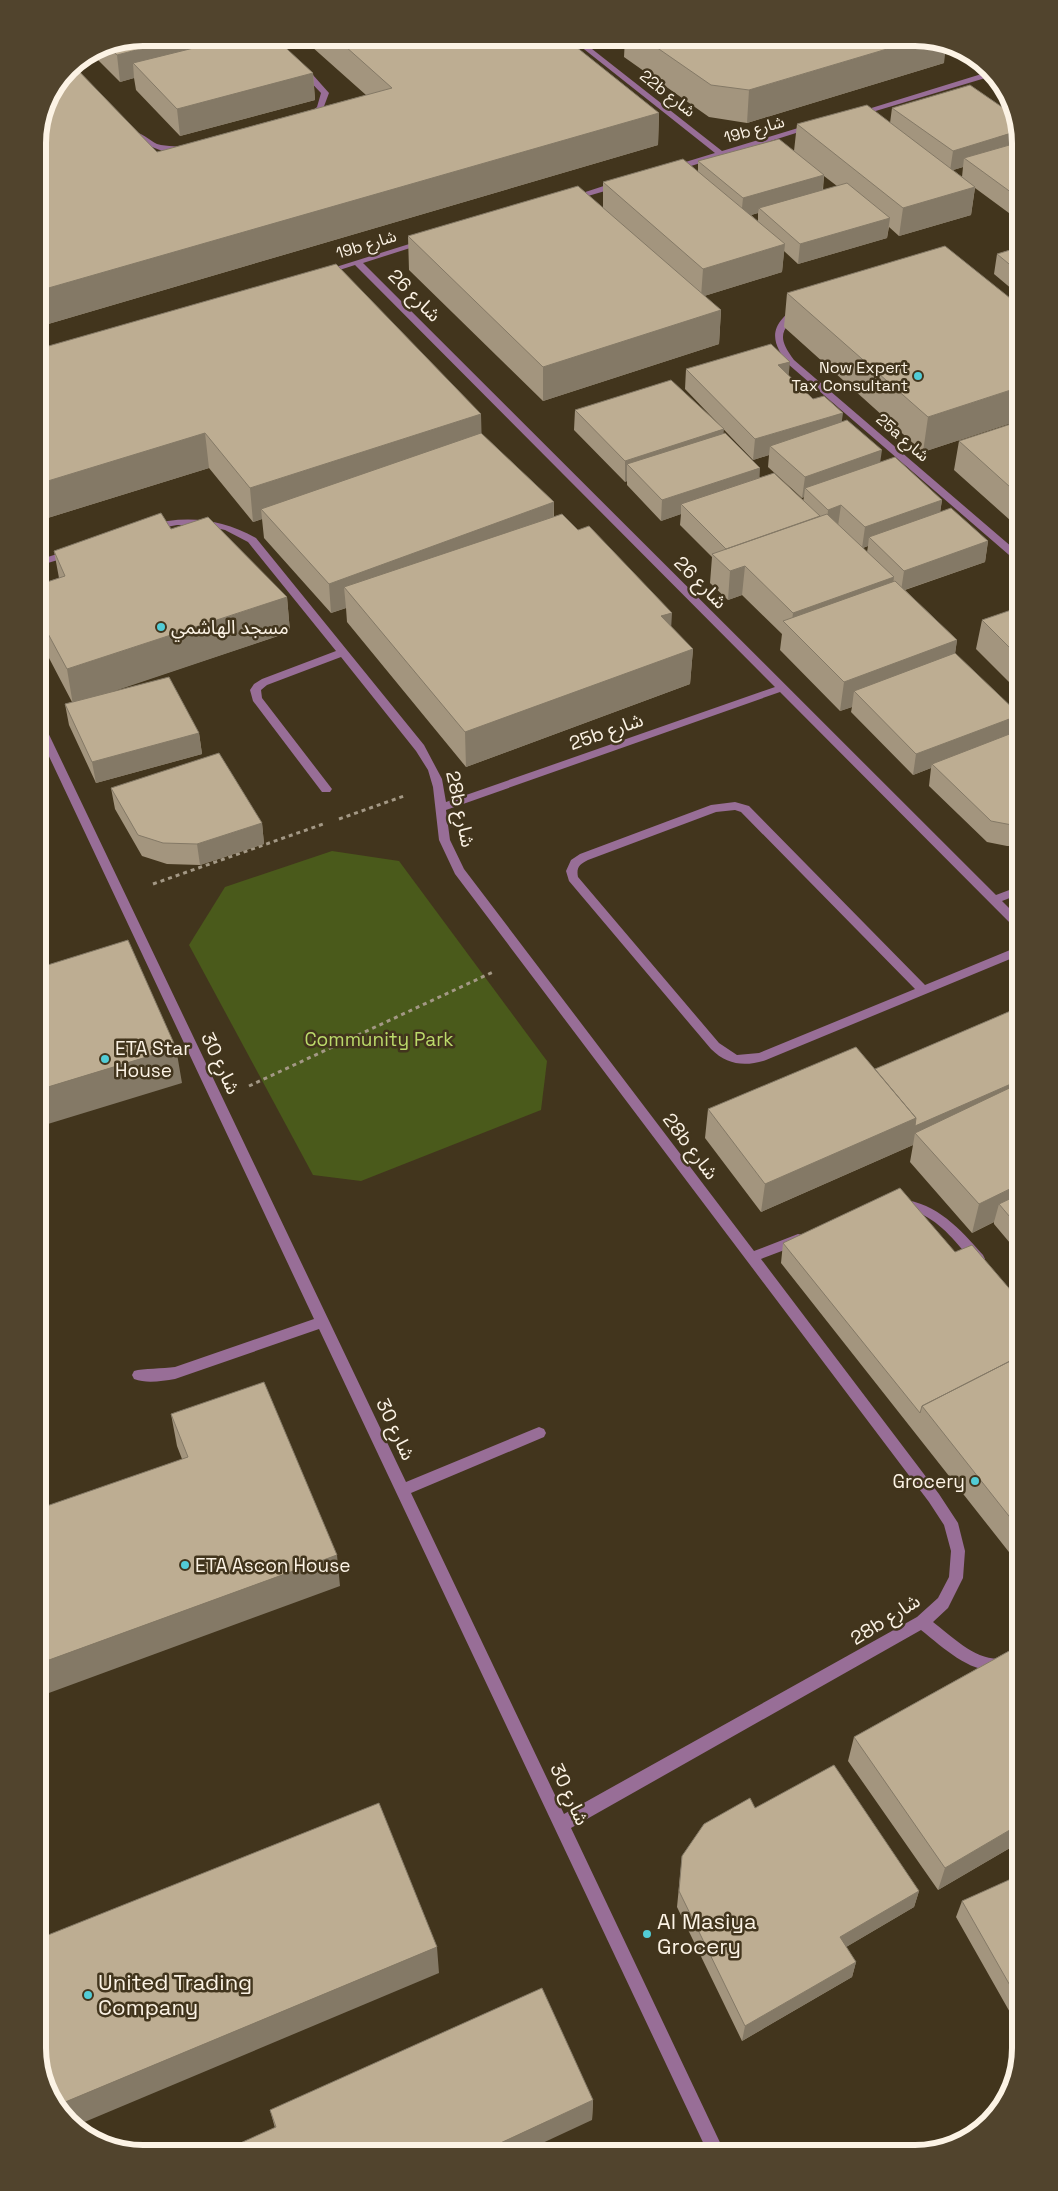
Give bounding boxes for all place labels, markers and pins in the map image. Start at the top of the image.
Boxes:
place label: Now Expert Tax Consultant [792,357,908,396]
marker: Now Expert Tax Consultant [912,370,924,382]
place label: مسجد الهاشمي [171,615,289,642]
marker: مسجد الهاشمي [155,621,167,633]
place label: ETA Star House [115,1036,190,1083]
marker: ETA Star House [99,1053,111,1065]
place label: Grocery [892,1469,965,1494]
marker: Grocery [969,1475,981,1487]
place label: ETA Ascon House [195,1553,351,1578]
marker: ETA Ascon House [179,1559,191,1571]
place label: Al Masiya Grocery [657,1907,757,1960]
marker: Al Masiya Grocery [641,1928,653,1940]
place label: United Trading Company [98,1968,252,2021]
marker: United Trading Company [82,1989,94,2001]

